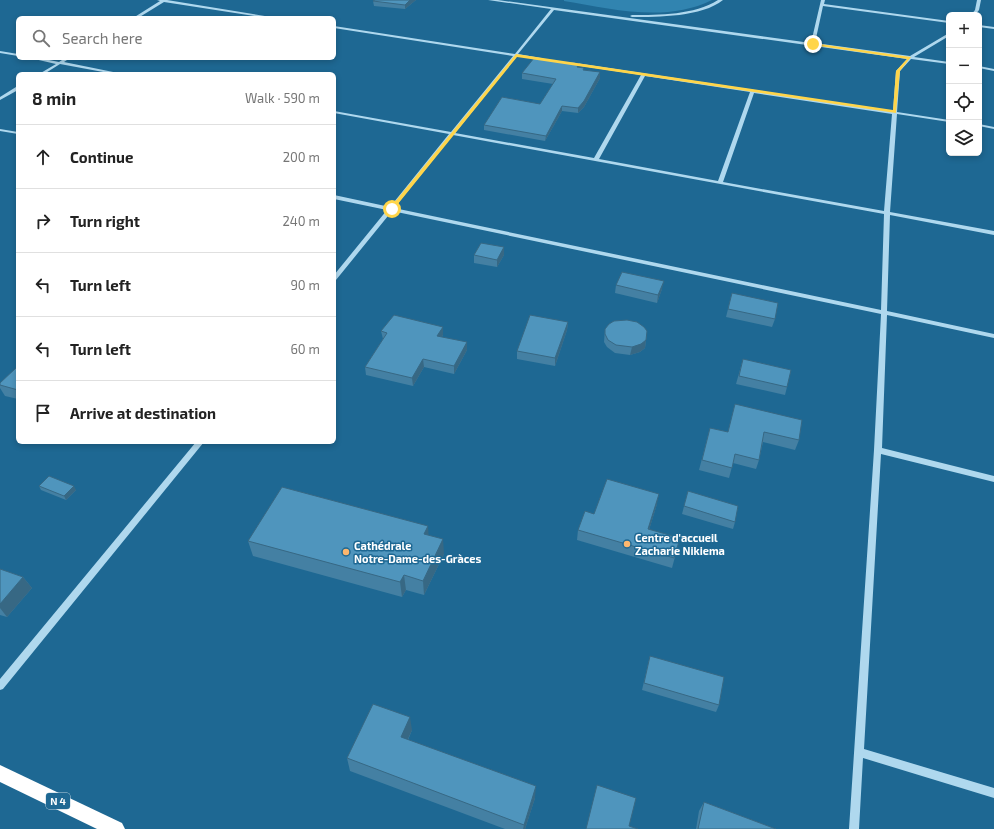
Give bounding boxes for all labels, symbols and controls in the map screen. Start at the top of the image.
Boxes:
map controls [946,12,982,156]
button: + [946,12,982,48]
search box [16,16,336,60]
icon: search [30,27,52,49]
text: Search here [62,29,143,47]
route end [804,35,822,53]
button: − [946,48,982,84]
button: locate [946,84,982,120]
text: 8 min [32,88,76,108]
text: Walk · 590 m [245,90,320,106]
button: layers [946,120,982,156]
icon: ahead [32,146,54,168]
text: Continue [70,148,133,166]
text: 200 m [283,149,320,165]
route start [383,200,401,218]
icon: right [32,210,54,232]
text: Turn right [70,212,140,230]
text: 240 m [283,213,320,229]
icon: left [32,274,54,296]
text: Turn left [70,276,131,294]
text: 90 m [290,277,320,293]
icon: left [32,338,54,360]
text: Turn left [70,340,131,358]
text: 60 m [290,341,320,357]
icon: arrive [32,402,54,424]
text: Arrive at destination [70,404,216,422]
place label: Centre d'accueil Zacharie Nikiema [635,531,725,557]
place label: Cathédrale Notre-Dame-des-Gràces [354,539,481,565]
marker: Centre d'accueil Zacharie Nikiema [622,539,632,549]
marker: Cathédrale Notre-Dame-des-Gràces [341,547,351,557]
road number: N 4 [46,793,70,809]

